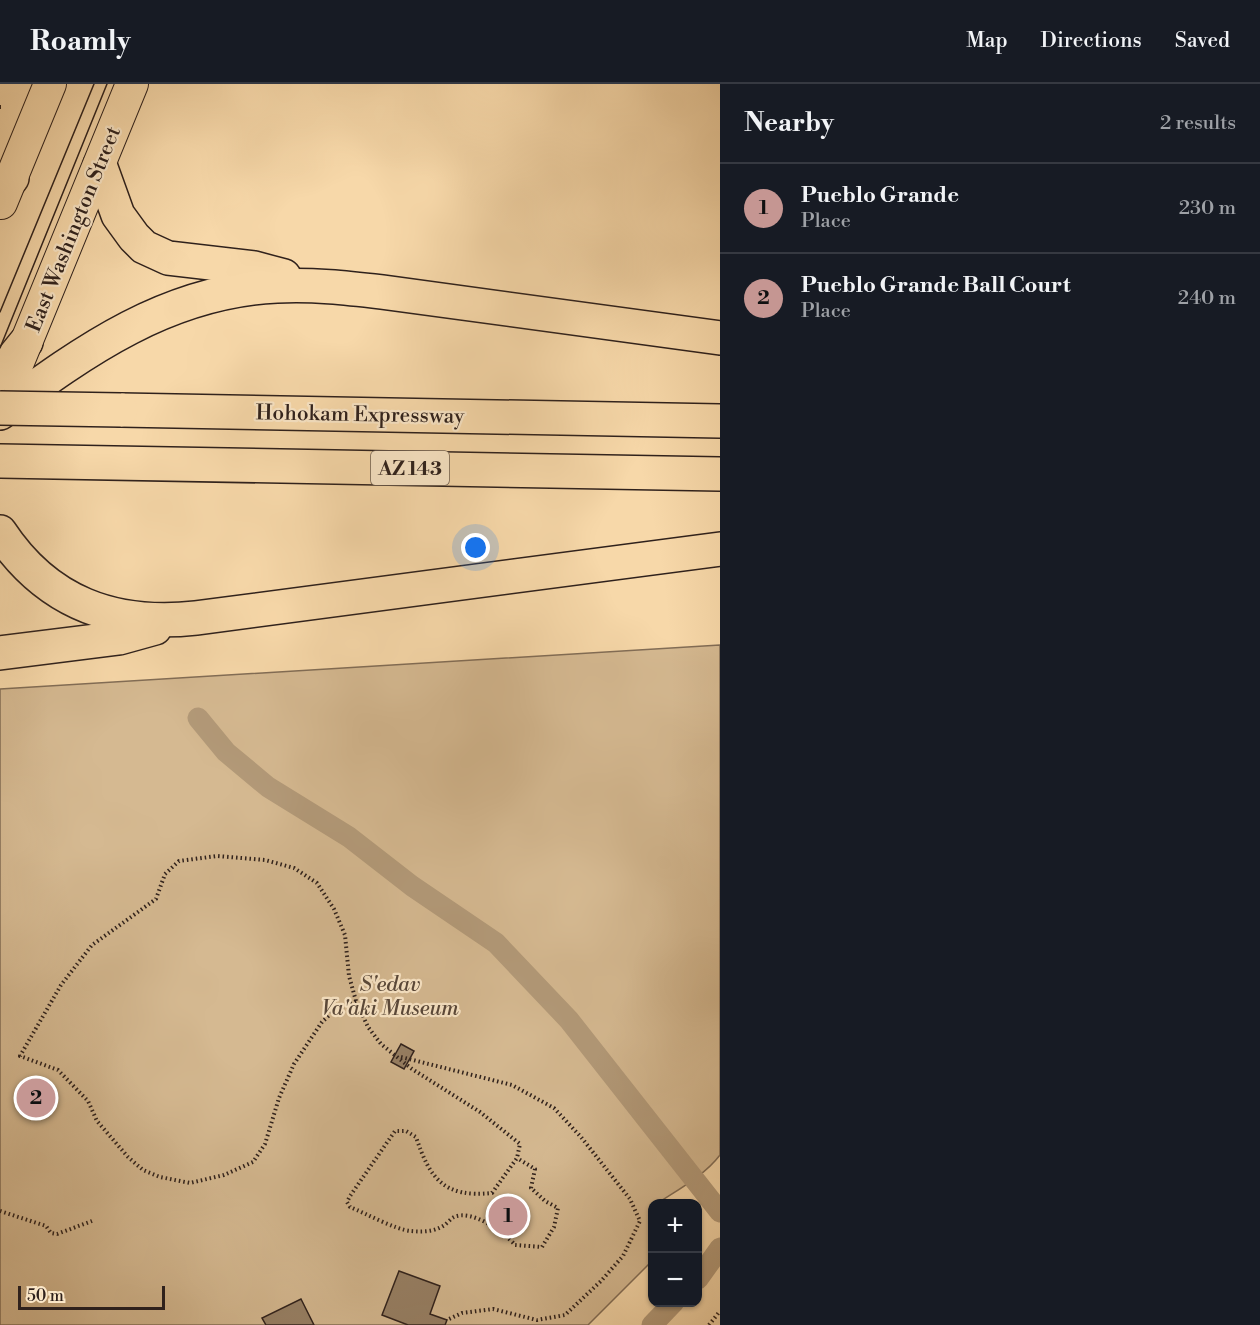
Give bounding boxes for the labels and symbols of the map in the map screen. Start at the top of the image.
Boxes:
street label: East Washington Street [21,122,127,336]
street label: Hohokam Expressway [255,400,465,430]
road number: AZ 143 [371,451,449,485]
your location [461,533,490,562]
park label: S'edav Va'aki Museum [322,972,459,1022]
pin: 2 [16,1076,56,1120]
pin: 1 [488,1194,528,1238]
scale bar [18,1283,165,1310]

